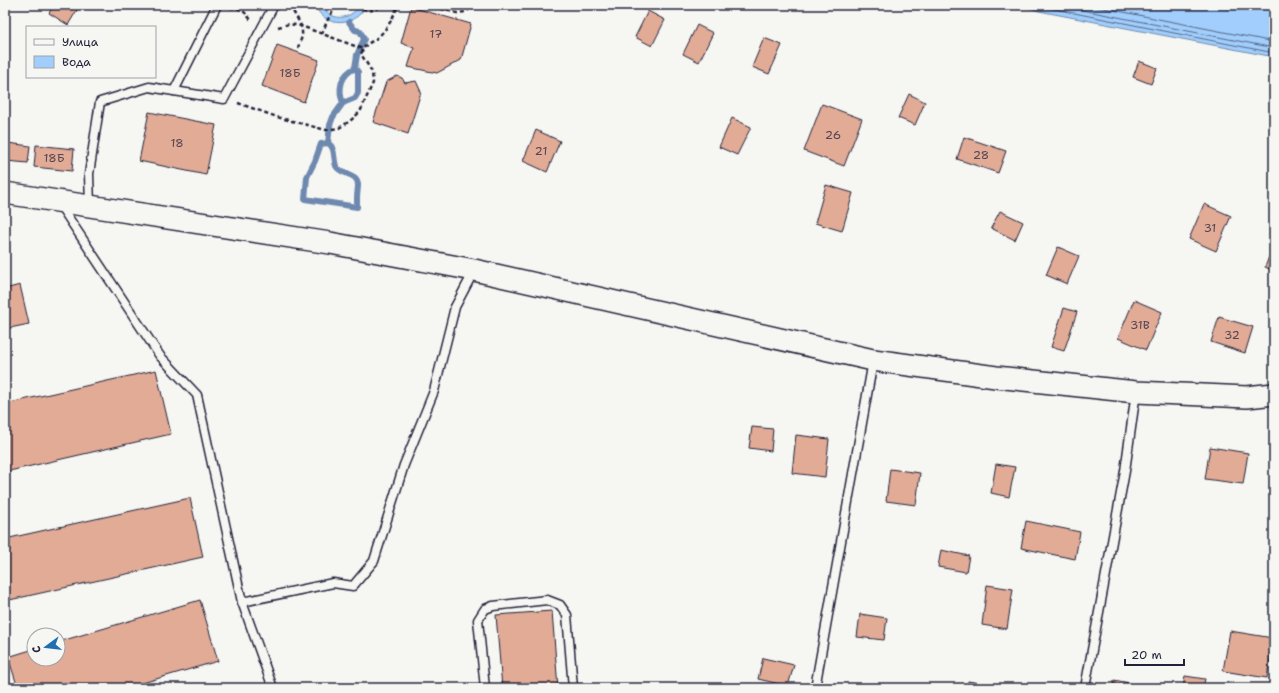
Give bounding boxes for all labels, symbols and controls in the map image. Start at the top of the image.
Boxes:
legend [26,26,156,78]
house number: 17 [430,26,442,42]
text: Улица [62,34,99,50]
text: Вода [62,54,91,70]
house number: 18Б [279,65,301,81]
house number: 26 [825,127,841,143]
house number: 18 [170,135,184,151]
house number: 21 [535,143,547,159]
house number: 28 [973,147,989,163]
house number: 18Б [43,150,65,166]
house number: 31 [1204,220,1216,236]
house number: 31В [1130,317,1150,333]
house number: 32 [1224,327,1240,343]
north arrow [26,627,66,667]
scale bar [1125,641,1184,667]
text: С [29,644,45,655]
text: 20 m [1131,647,1162,663]

